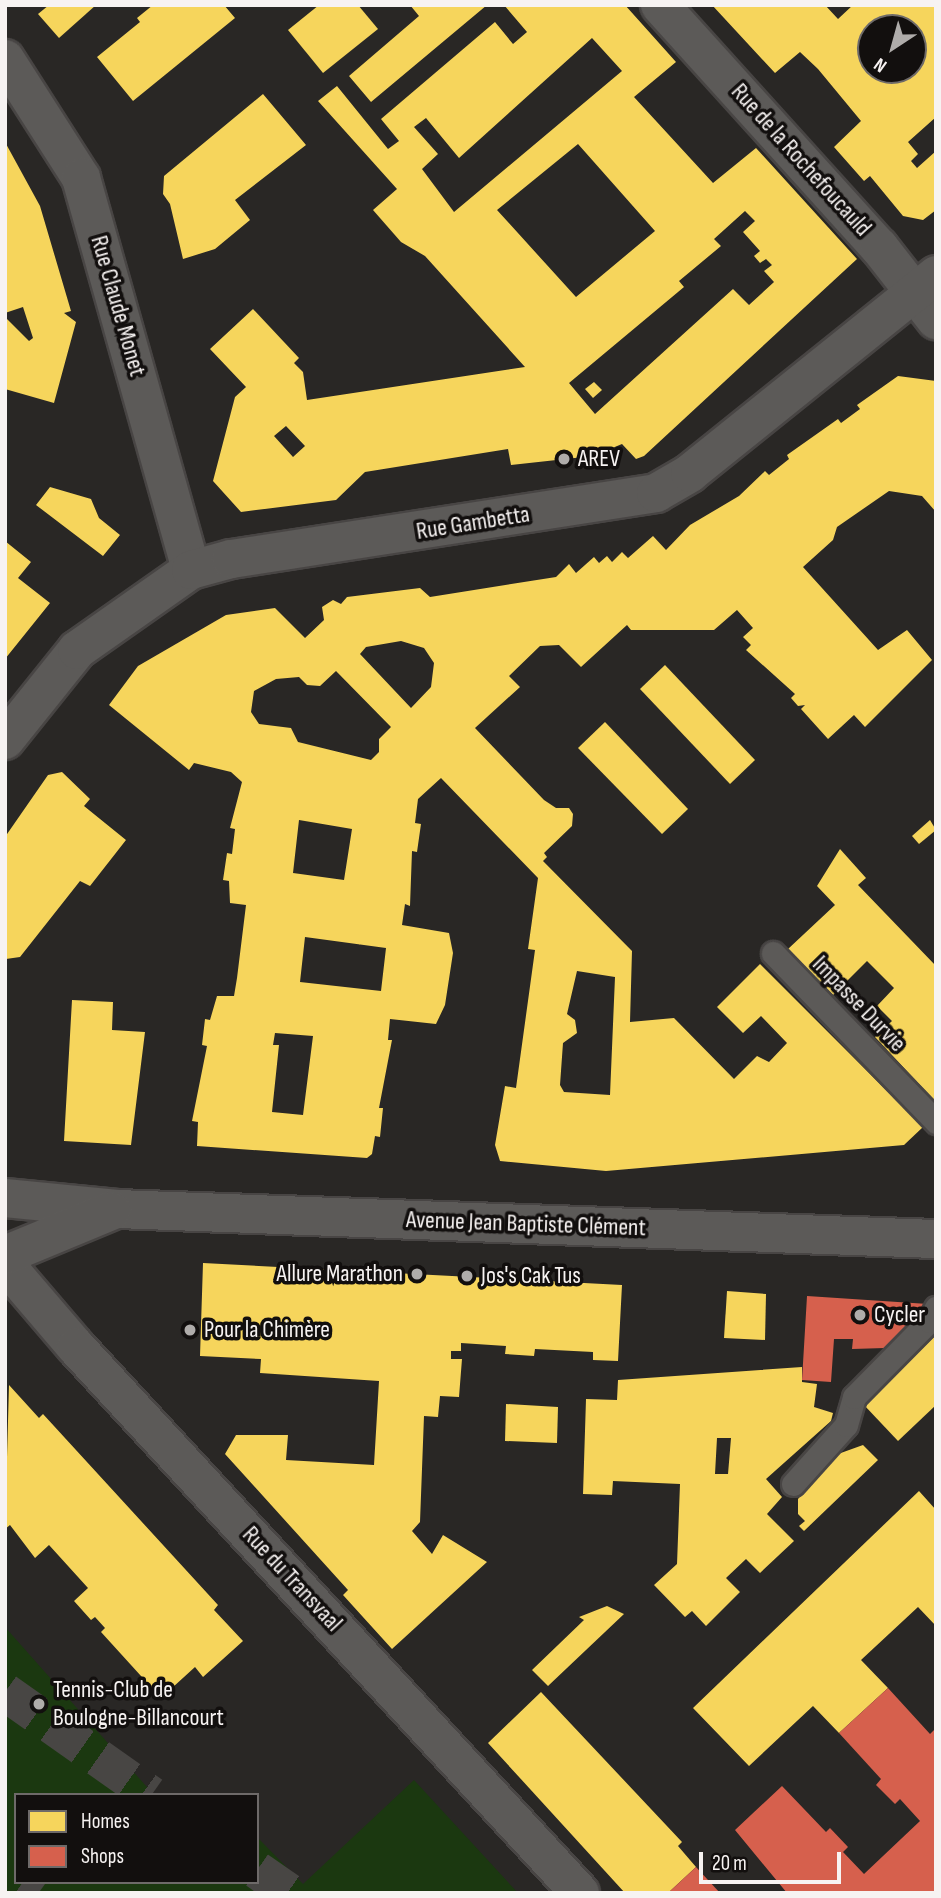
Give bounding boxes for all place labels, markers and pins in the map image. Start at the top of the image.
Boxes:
place label: AREV [578,445,620,473]
marker: AREV [556,451,572,467]
place label: Allure Marathon [276,1260,403,1288]
place label: Jos's Cak Tus [481,1262,581,1290]
marker: Allure Marathon [409,1266,425,1282]
marker: Jos's Cak Tus [459,1268,475,1284]
place label: Cycler [874,1301,925,1329]
marker: Cycler [852,1307,868,1323]
place label: Pour la Chimère [204,1316,330,1344]
marker: Pour la Chimère [182,1322,198,1338]
place label: Tennis-Club de Boulogne-Billancourt [53,1676,224,1732]
marker: Tennis-Club de Boulogne-Billancourt [31,1696,47,1712]

